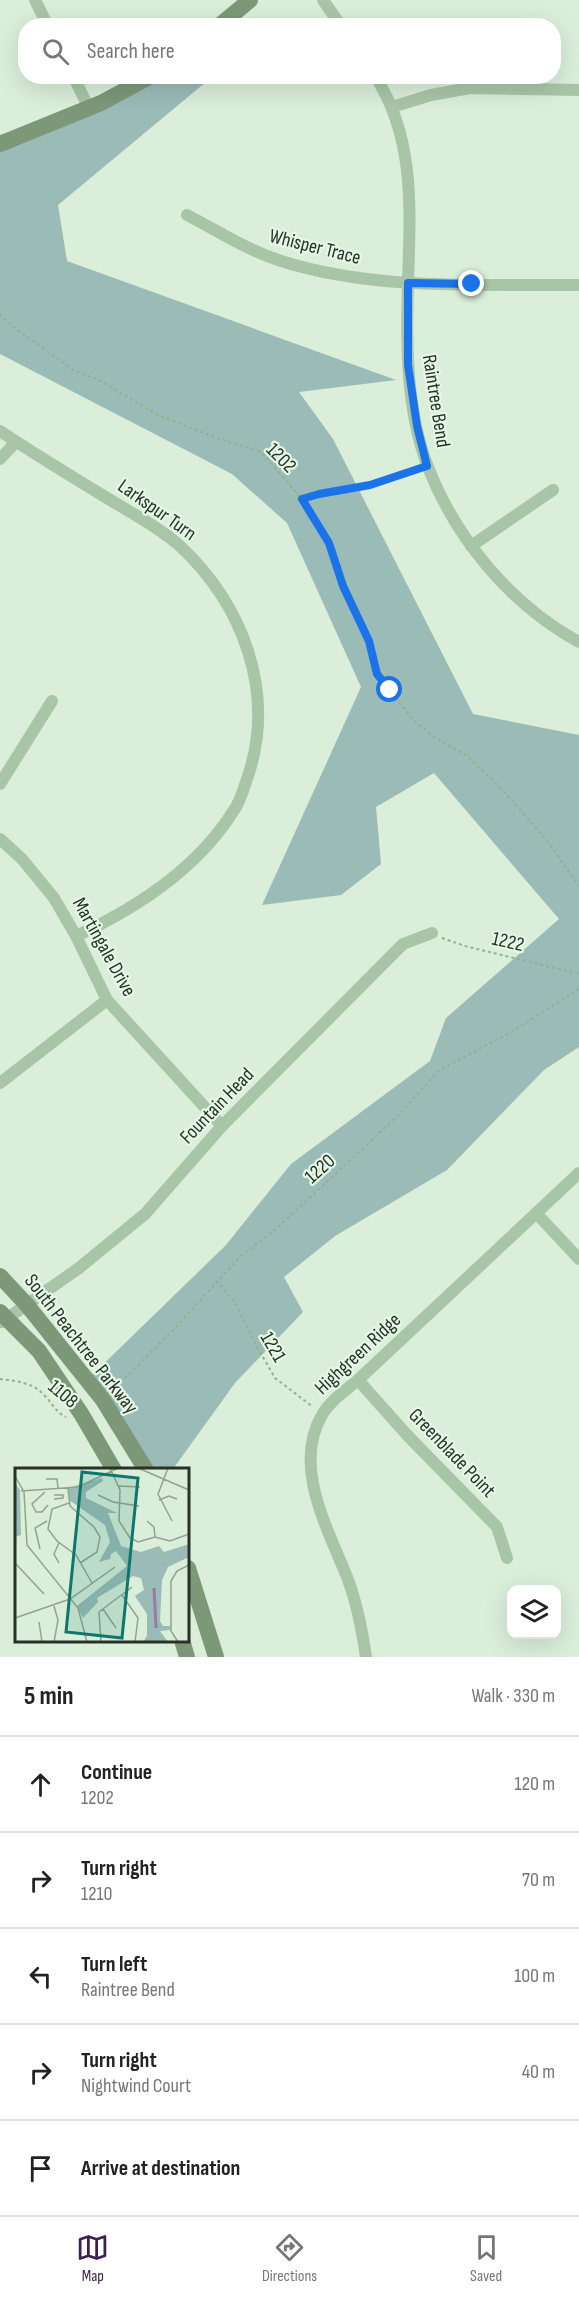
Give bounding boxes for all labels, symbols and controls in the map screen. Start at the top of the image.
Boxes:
search box [18,18,561,84]
icon: search [39,35,72,68]
text: Search here [87,38,174,65]
street label: Whisper Trace [267,224,363,270]
route end [458,270,484,296]
street label: Raintree Bend [417,353,455,449]
street label: 1202 [261,438,301,478]
street label: Larkspur Turn [113,474,201,546]
route start [376,676,402,702]
street label: Martingale Drive [67,893,141,1001]
street label: 1222 [490,927,526,957]
street label: Fountain Head [175,1063,259,1149]
street label: 1220 [300,1149,340,1189]
street label: South Peachtree Parkway [19,1270,143,1419]
street label: Highgreen Ridge [310,1308,406,1400]
street label: 1221 [255,1328,291,1366]
street label: 1108 [43,1375,83,1413]
street label: Greenblade Point [404,1403,500,1503]
inset map [15,1468,189,1642]
map controls [507,1585,561,1639]
button: layers [507,1585,561,1639]
text: 5 min [24,1681,74,1712]
text: Walk · 330 m [471,1684,555,1708]
text: Continue [81,1759,152,1786]
icon: ahead [24,1768,57,1801]
text: 120 m [515,1772,555,1796]
text: 1202 [81,1786,114,1810]
text: Turn right [81,1855,157,1882]
icon: right [24,1864,57,1897]
text: 70 m [522,1868,555,1892]
text: 1210 [81,1882,112,1906]
text: Turn left [81,1951,147,1978]
icon: left [24,1960,57,1993]
text: 100 m [514,1964,555,1988]
text: Raintree Bend [81,1978,175,2002]
text: Turn right [81,2047,157,2074]
icon: right [24,2056,57,2089]
text: 40 m [522,2060,555,2084]
text: Nightwind Court [81,2074,191,2098]
icon: arrive [24,2152,57,2185]
text: Arrive at destination [81,2155,240,2182]
tab: Map [76,2231,109,2286]
tab: Directions [262,2231,317,2286]
tab: Saved [470,2231,503,2286]

